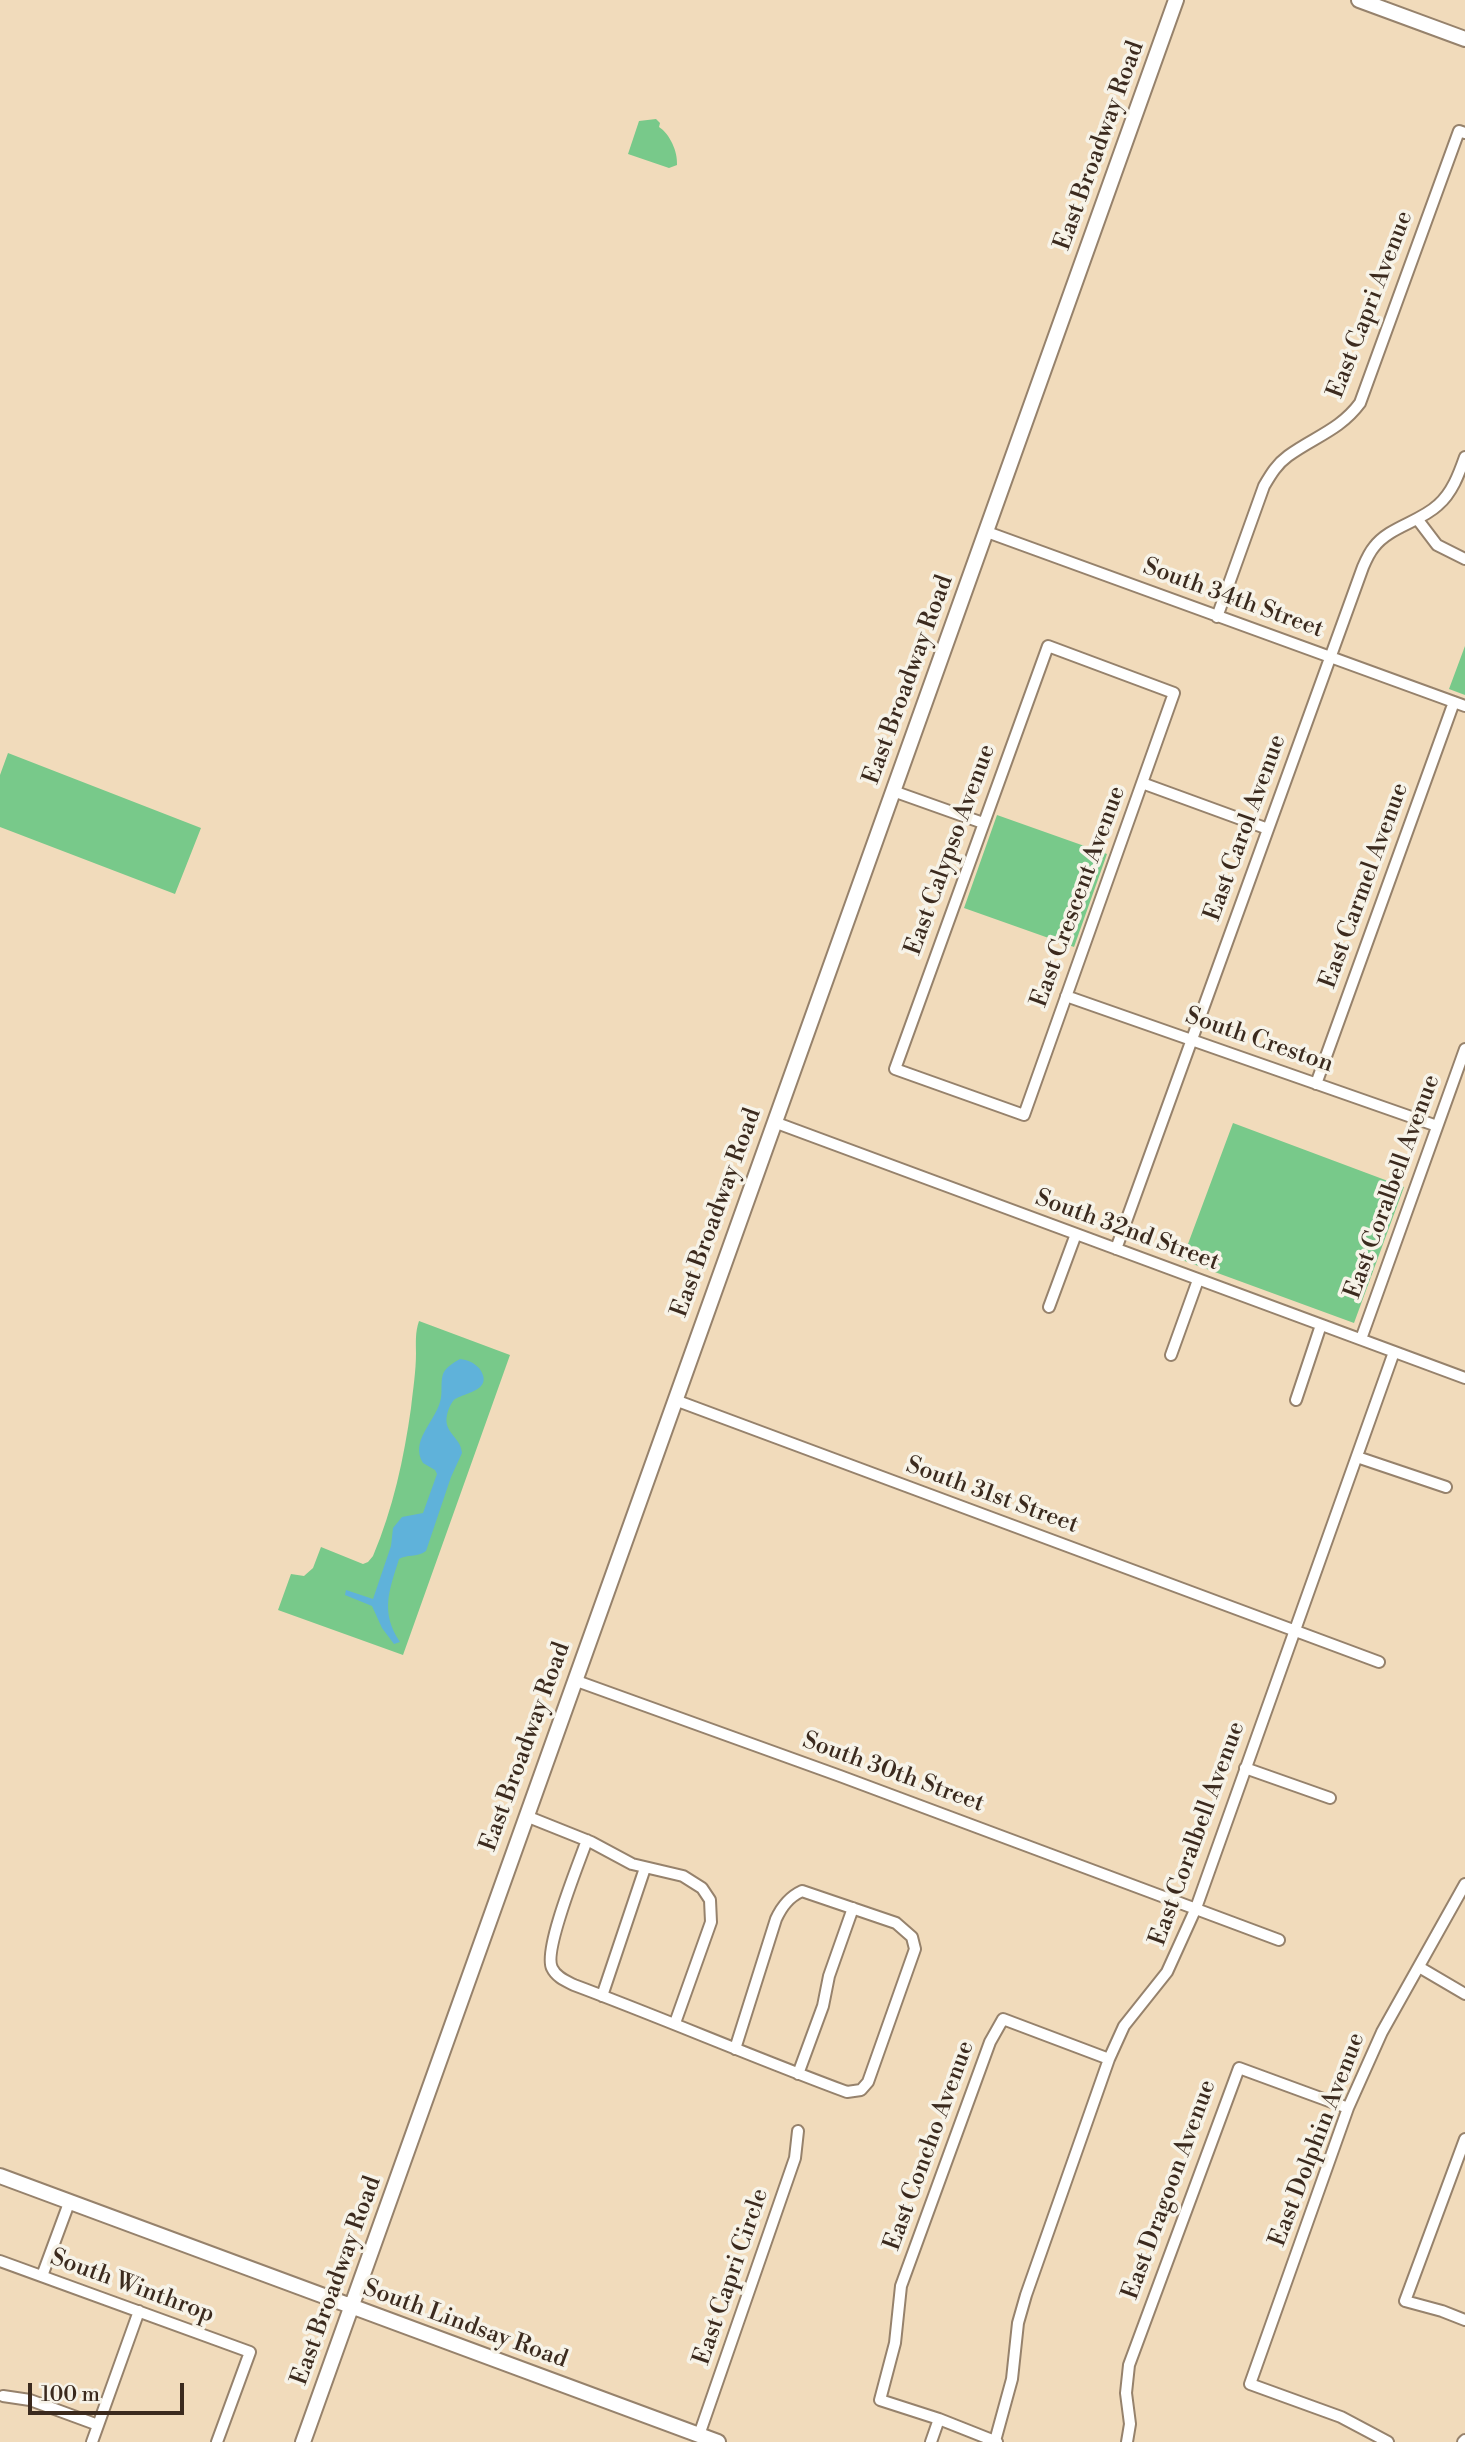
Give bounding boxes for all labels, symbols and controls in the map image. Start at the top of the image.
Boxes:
street label: East Broadway Road [1049,38,1151,254]
street label: East Capri Avenue [1322,207,1420,403]
street label: South 34th Street [1139,553,1327,645]
street label: East Broadway Road [858,572,960,788]
street label: East Carol Avenue [1199,731,1293,925]
street label: East Calypso Avenue [899,741,1003,959]
street label: East Carmel Avenue [1314,779,1416,993]
street label: East Crescent Avenue [1026,782,1132,1012]
street label: South Creston [1181,1002,1337,1080]
street label: East Coralbell Avenue [1339,1071,1447,1303]
street label: East Broadway Road [666,1105,768,1321]
street label: South 32nd Street [1031,1184,1223,1278]
street label: South 31st Street [902,1451,1082,1541]
street label: East Broadway Road [475,1639,577,1855]
street label: East Coralbell Avenue [1144,1718,1252,1950]
street label: South 30th Street [798,1727,988,1819]
street label: East Dolphin Avenue [1264,2029,1372,2251]
street label: East Concho Avenue [879,2037,981,2255]
street label: East Dragoon Avenue [1117,2076,1223,2304]
street label: East Broadway Road [286,2173,388,2389]
street label: East Capri Circle [688,2185,776,2369]
street label: South Winthrop [46,2244,218,2330]
street label: South Lindsay Road [359,2275,571,2375]
scale bar [32,2368,187,2412]
text: 100 m [41,2382,100,2408]

